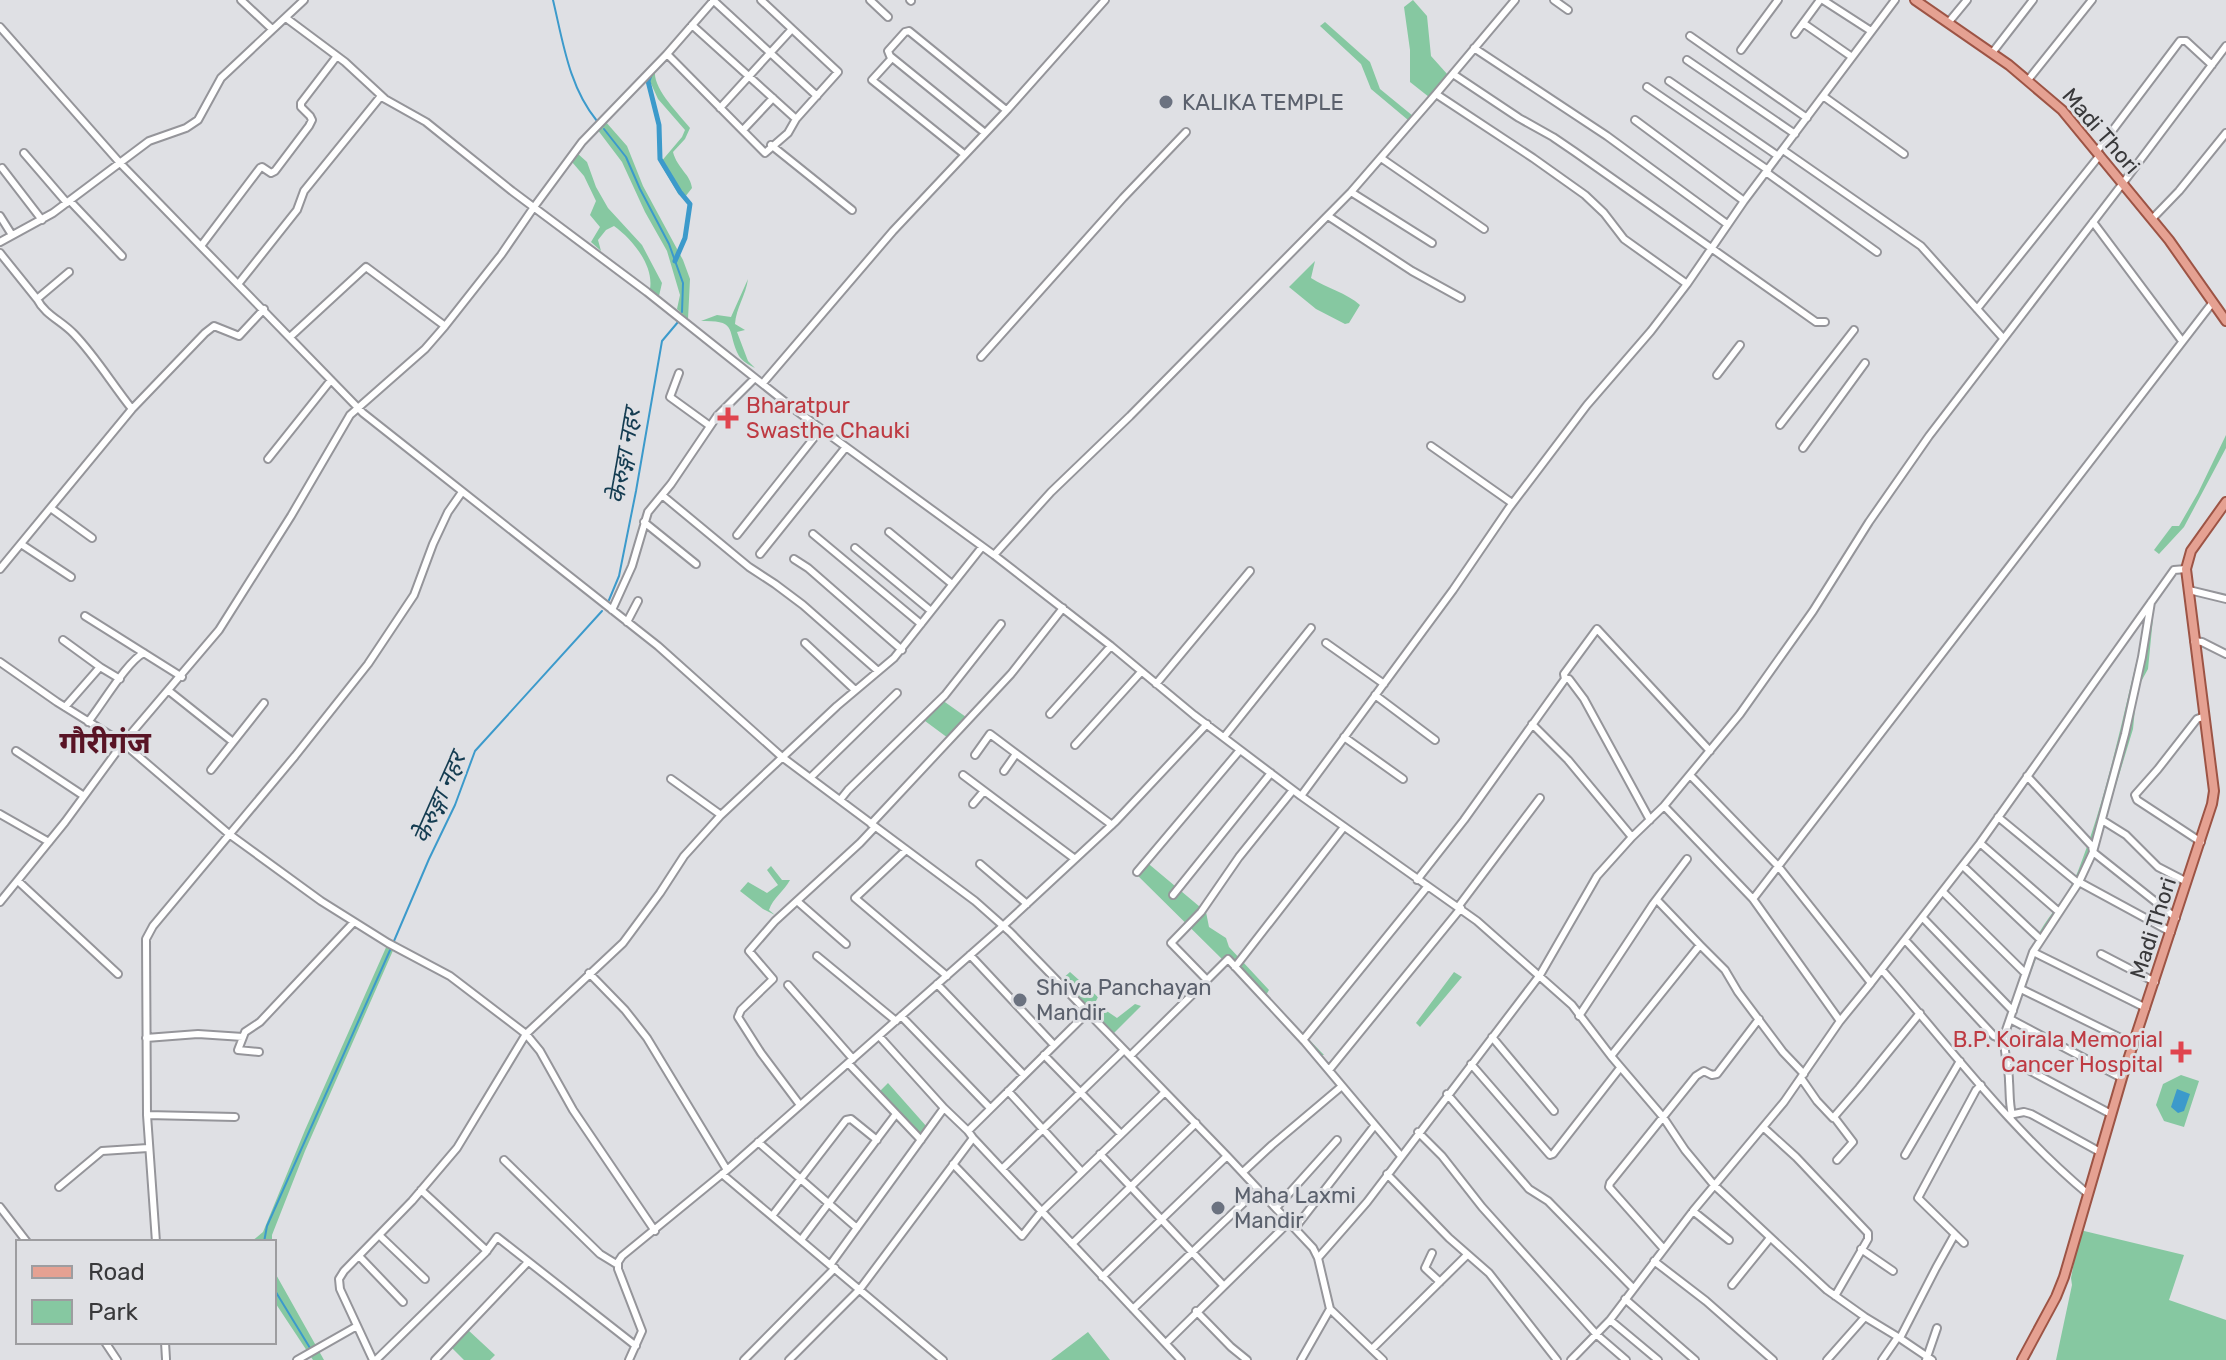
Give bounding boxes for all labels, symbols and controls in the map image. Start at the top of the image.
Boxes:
street label: Madi Thori [2056,83,2146,179]
place label: KALIKA TEMPLE [1182,89,1344,116]
marker: KALIKA TEMPLE [1157,93,1175,111]
place label: Bharatpur Swasthe Chauki [746,392,910,444]
water label: केरुङ्गा नहर [602,402,647,506]
marker: Bharatpur Swasthe Chauki [717,407,739,429]
district label: गौरीगंज [59,725,152,761]
water label: केेरुङ्गा नहर [407,745,473,848]
street label: Madi Thori [2124,874,2182,982]
place label: Shiva Panchayan Mandir [1036,974,1212,1026]
marker: Shiva Panchayan Mandir [1011,991,1029,1009]
place label: B.P. Koirala Memorial Cancer Hospital [1953,1026,2163,1078]
marker: B.P. Koirala Memorial Cancer Hospital [2170,1041,2192,1063]
place label: Maha Laxmi Mandir [1234,1182,1356,1234]
marker: Maha Laxmi Mandir [1209,1199,1227,1217]
legend [16,1240,276,1344]
text: Road [88,1258,145,1286]
text: Park [88,1298,139,1326]

